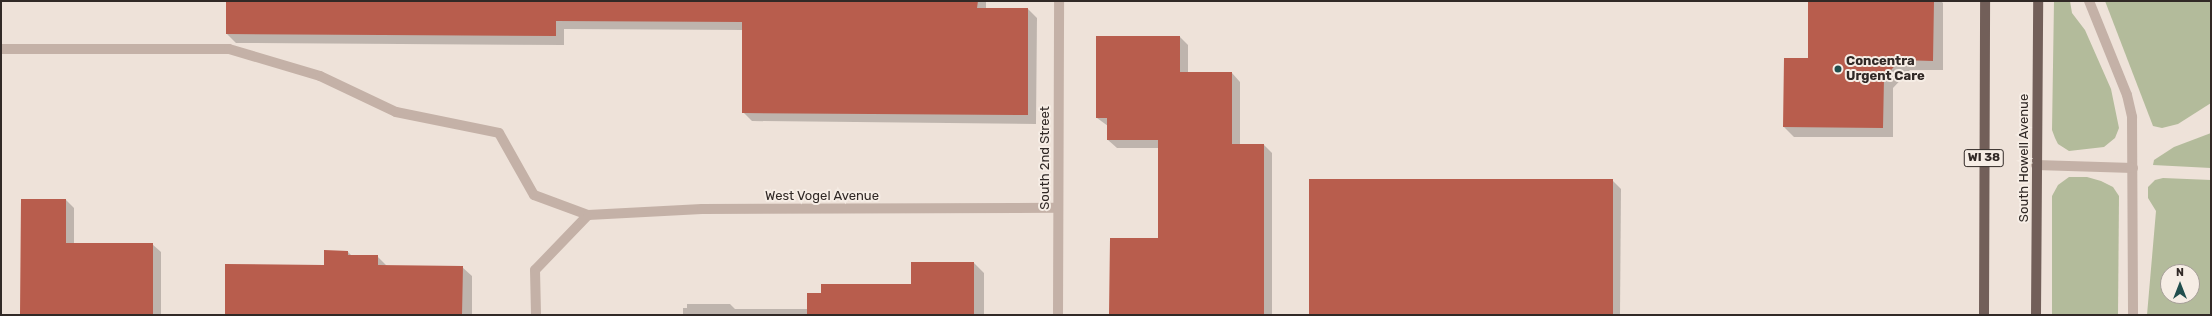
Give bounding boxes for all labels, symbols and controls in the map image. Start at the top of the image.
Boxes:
place label: Concentra Urgent Care [1846,54,1925,85]
marker: Concentra Urgent Care [1833,64,1843,74]
street label: South Howell Avenue [2016,94,2032,222]
street label: South 2nd Street [1037,106,1053,210]
road number: WI 38 [1963,148,2005,168]
street label: West Vogel Avenue [765,188,879,204]
north arrow [2160,264,2200,304]
text: N [2176,266,2184,279]

